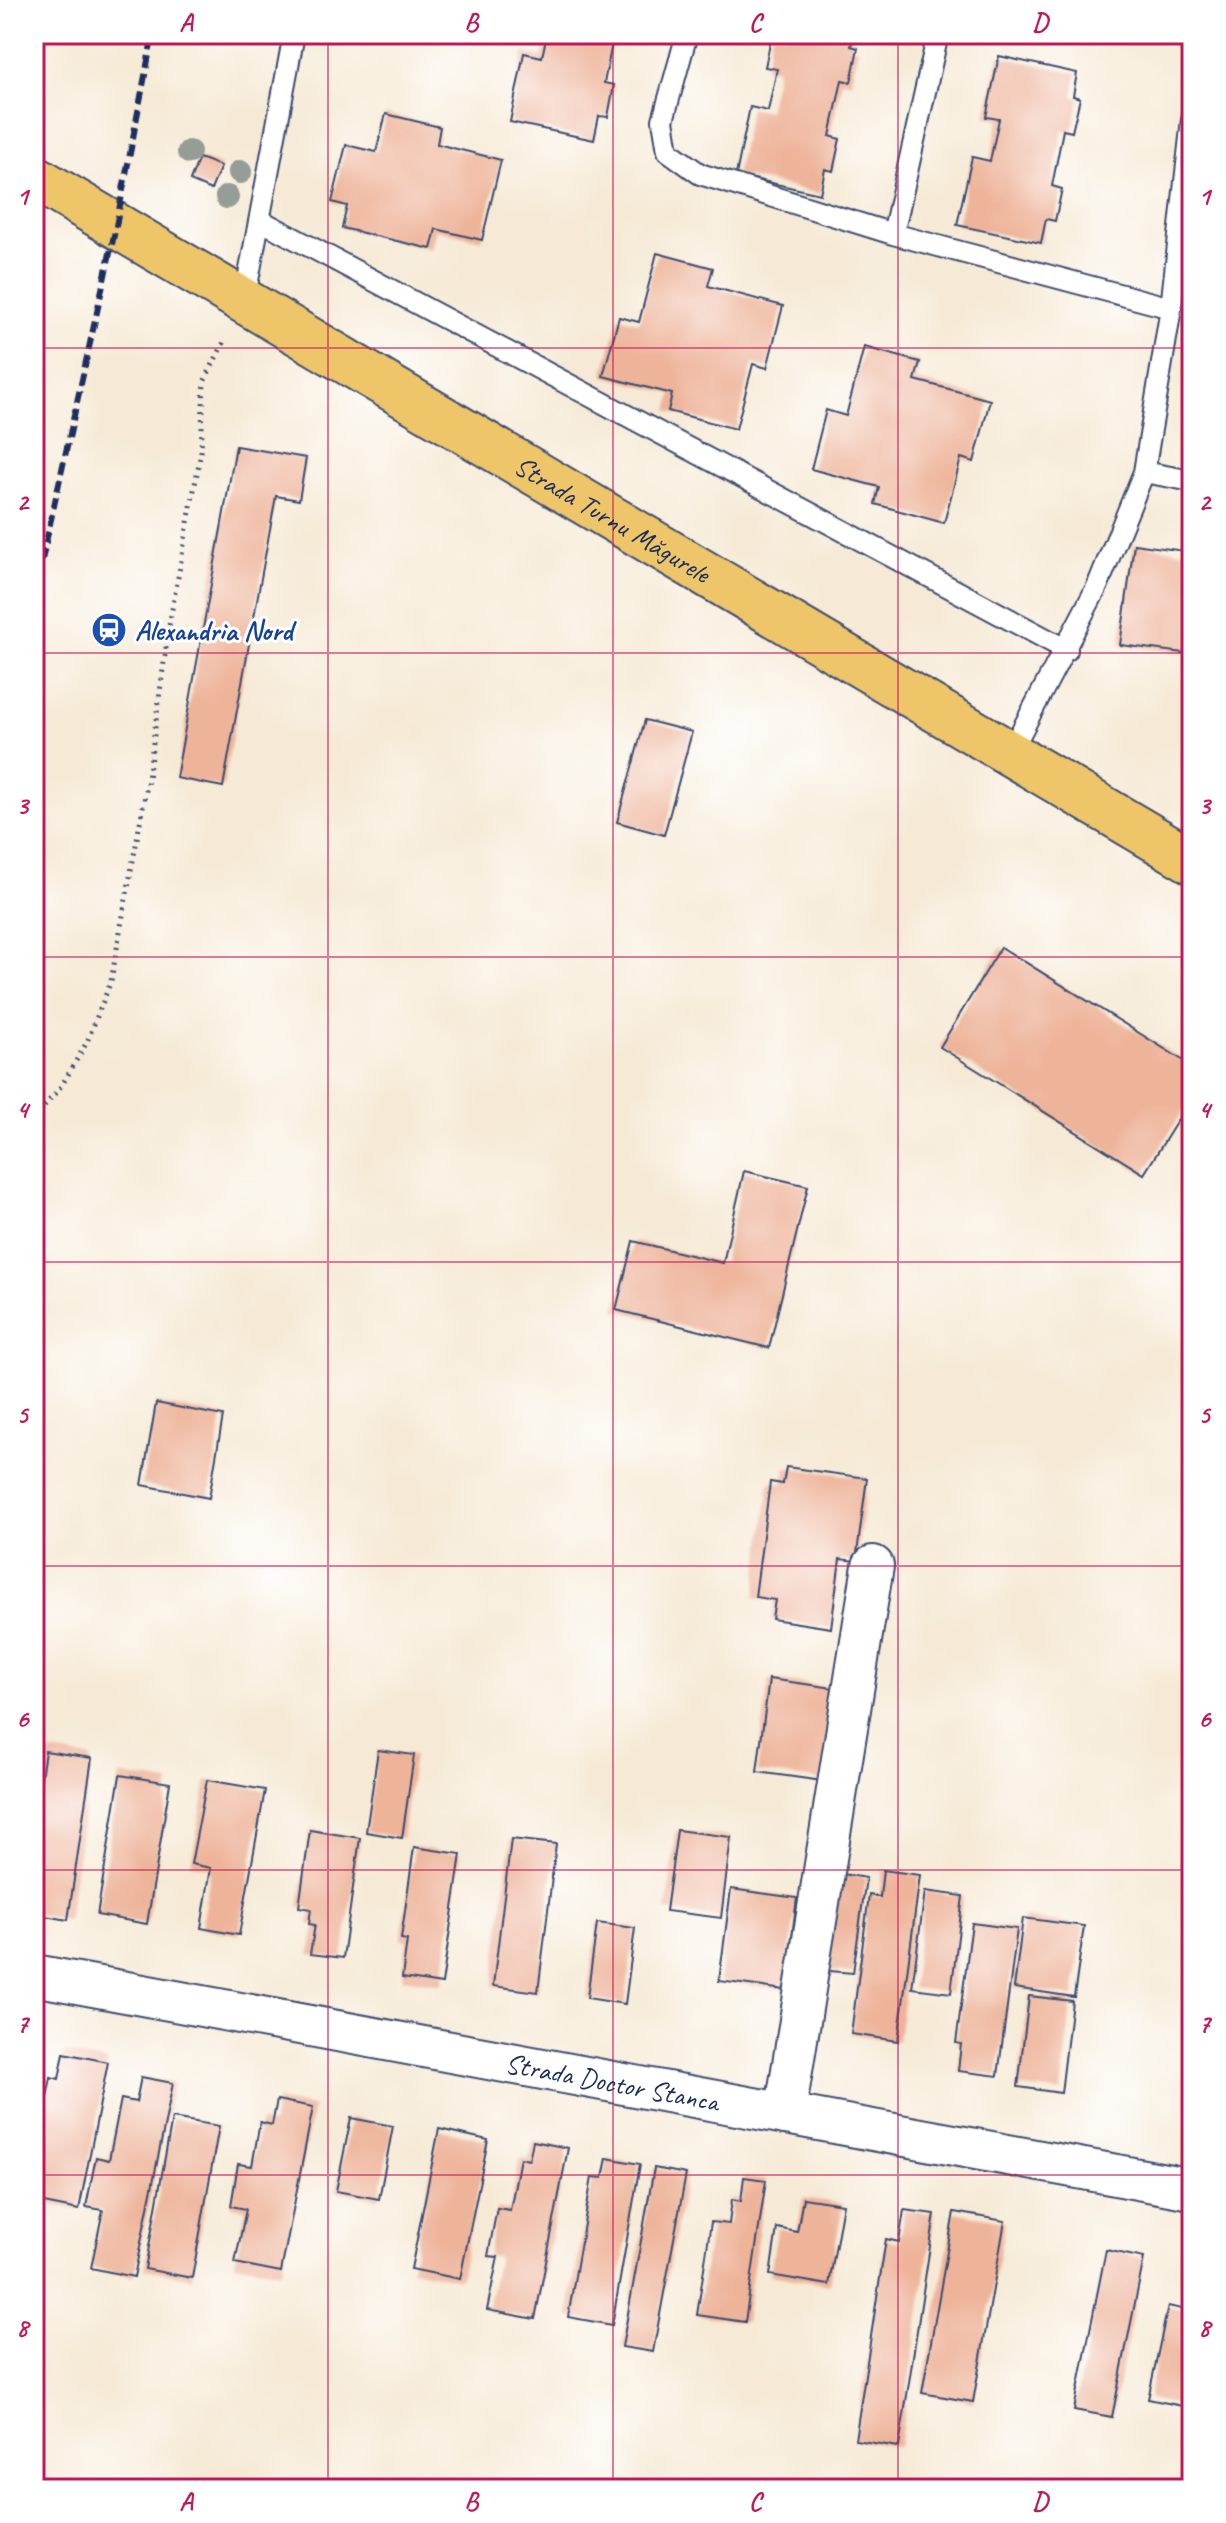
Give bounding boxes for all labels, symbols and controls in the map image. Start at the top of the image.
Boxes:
text: A [179,6,194,39]
text: B [464,6,480,39]
text: C [749,6,765,39]
text: D [1032,6,1050,39]
text: 1 [16,180,31,213]
text: 1 [1198,180,1213,213]
street label: Strada Turnu Măgurele [508,448,718,592]
text: 2 [16,485,30,518]
text: 2 [1198,485,1212,518]
station icon: Alexandria Nord [90,611,128,649]
place label: Alexandria Nord [135,613,297,648]
text: 3 [16,789,30,822]
text: 3 [1198,789,1212,822]
text: 4 [16,1093,31,1126]
text: 4 [1198,1093,1213,1126]
text: 5 [16,1398,30,1431]
text: 5 [1198,1398,1212,1431]
text: 6 [16,1702,30,1735]
text: 6 [1198,1702,1212,1735]
text: 7 [16,2007,30,2040]
text: 7 [1198,2007,1212,2040]
street label: Strada Doctor Stanca [503,2045,724,2120]
text: 8 [16,2311,31,2344]
text: 8 [1198,2311,1213,2344]
text: A [179,2485,194,2518]
text: B [464,2485,480,2518]
text: C [749,2485,765,2518]
text: D [1032,2485,1050,2518]

